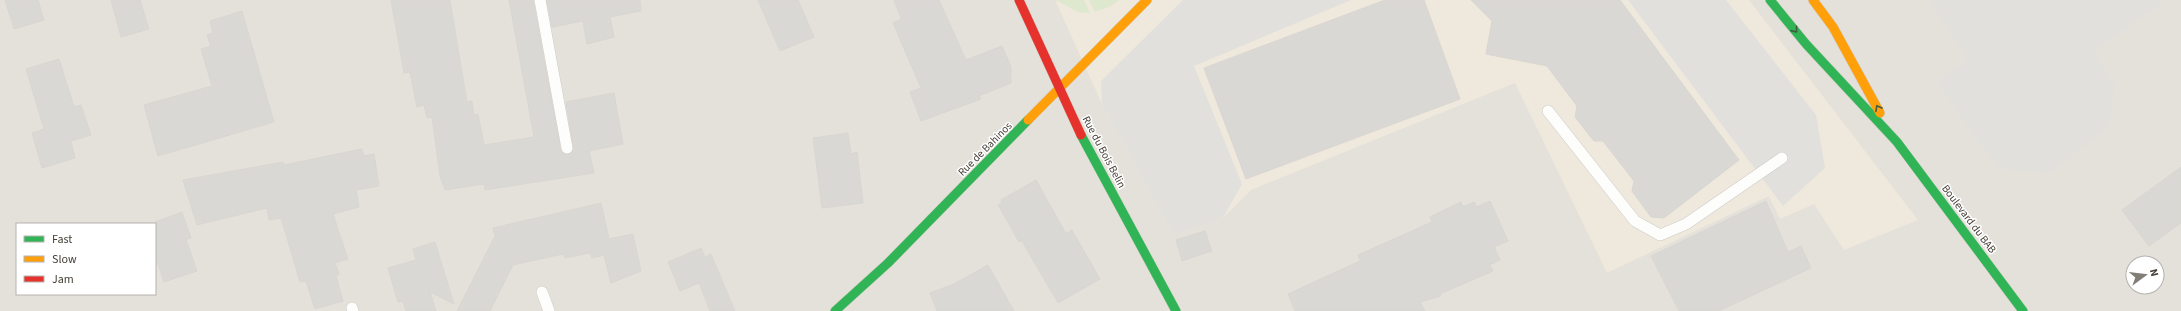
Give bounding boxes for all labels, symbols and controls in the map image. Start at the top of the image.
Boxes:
one-way arrow [1790,26,1797,33]
one-way arrow [1875,104,1882,112]
street label: Rue du Bois Belin [1079,113,1129,191]
street label: Rue de Bahinos [955,118,1016,179]
street label: Boulevard du BAB [1938,182,2000,257]
legend [16,223,156,295]
text: Fast [52,231,72,248]
text: Slow [52,251,77,268]
north arrow [2125,255,2165,295]
text: N [2146,267,2162,278]
text: Jam [52,271,74,288]

